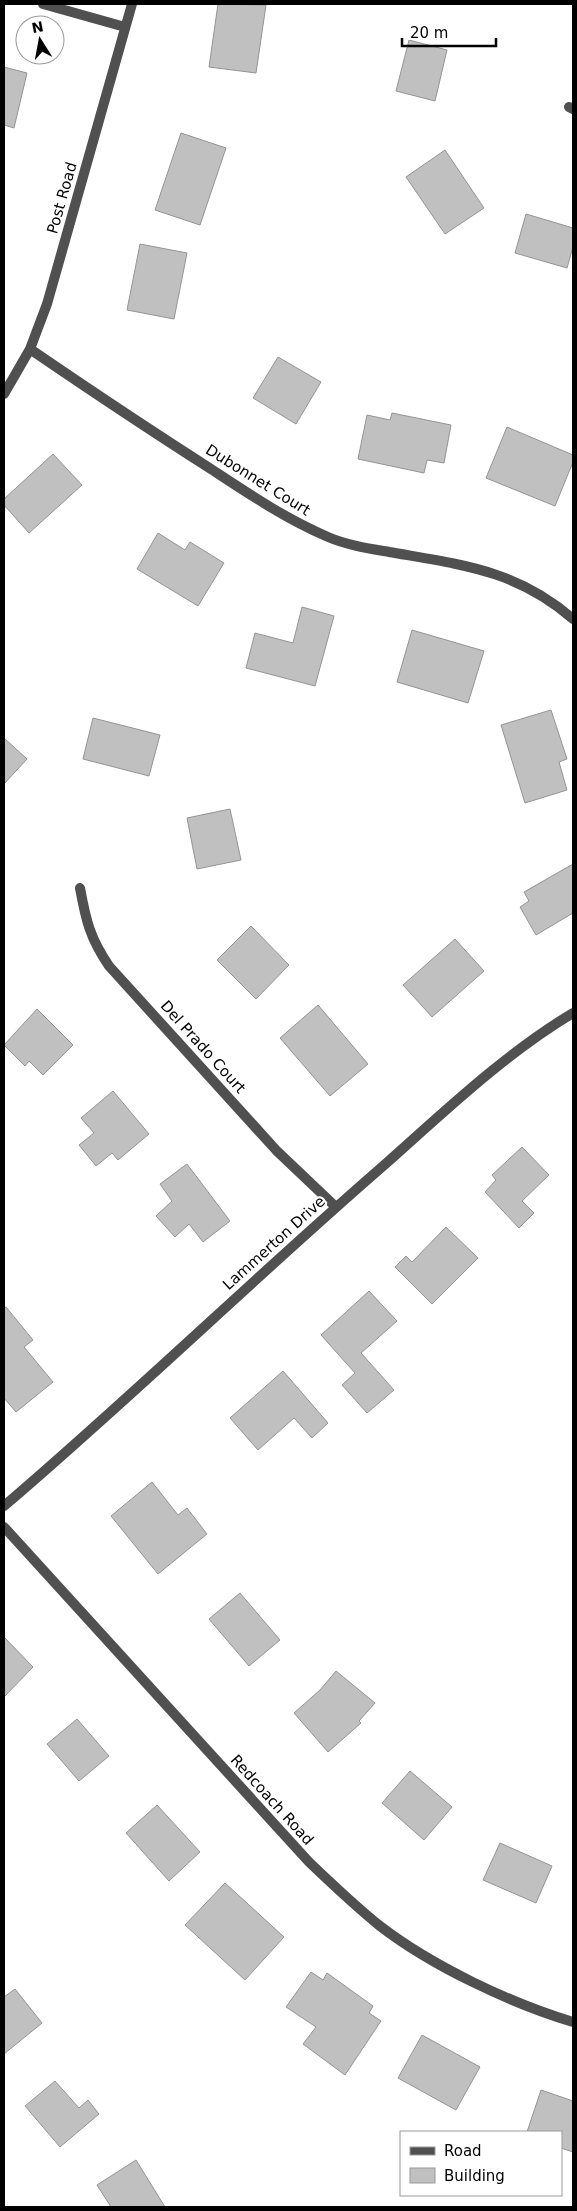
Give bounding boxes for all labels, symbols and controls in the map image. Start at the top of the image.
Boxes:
north arrow [15,15,65,65]
scale bar [402,15,496,47]
text: N [30,18,45,36]
text: 20 m [410,24,448,42]
street label: Post Road [43,160,81,236]
street label: Dubonnet Court [202,441,314,519]
street label: Del Prado Court [157,997,249,1097]
street label: Lammerton Drive [219,1192,329,1294]
street label: Redcoach Road [227,1751,317,1849]
legend [400,2131,562,2196]
text: Road [444,2142,482,2160]
text: Building [444,2167,505,2185]

